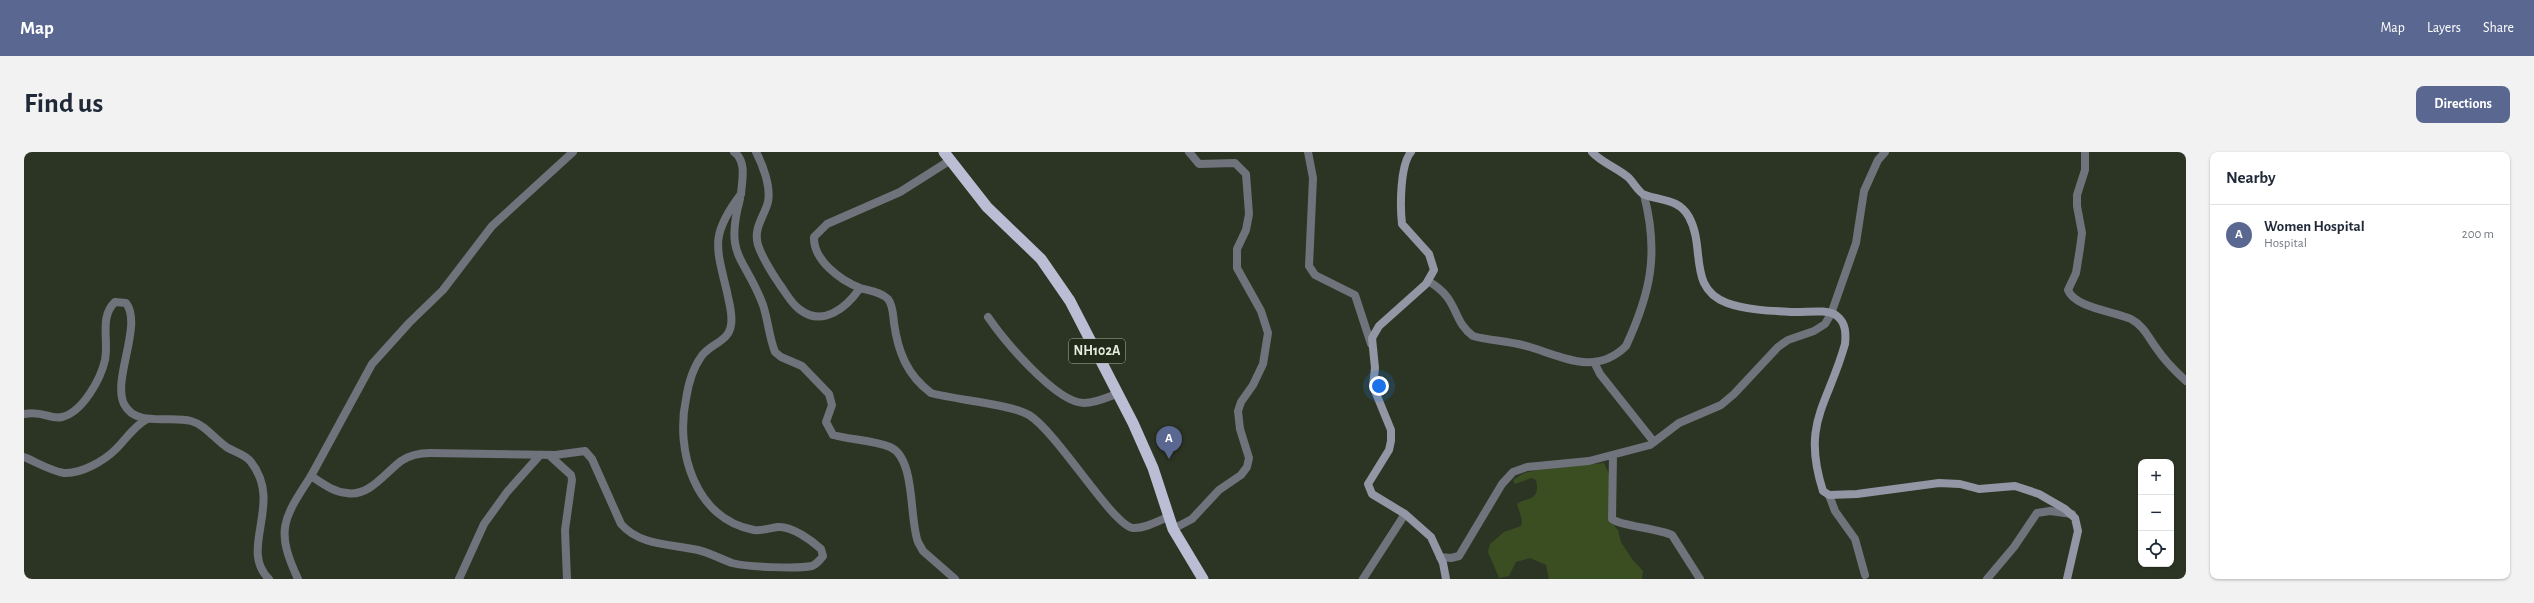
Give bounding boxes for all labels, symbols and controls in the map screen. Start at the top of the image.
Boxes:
text: Map [20,19,54,38]
text: Map [2380,21,2405,35]
text: Layers [2427,21,2461,35]
text: Share [2483,21,2514,35]
button: Directions [2416,86,2510,123]
text: Find us [24,90,103,118]
text: Nearby [2226,169,2276,186]
text: Women Hospital [2264,219,2365,234]
text: A [2235,228,2243,241]
text: 200 m [2462,228,2494,241]
text: Hospital [2264,237,2307,250]
road number: NH102A [1069,339,1125,363]
your location [1369,376,1389,396]
pin: A [1156,426,1182,459]
map controls [2138,459,2174,567]
button: + [2138,459,2174,495]
button: − [2138,495,2174,531]
button: locate [2138,531,2174,567]

